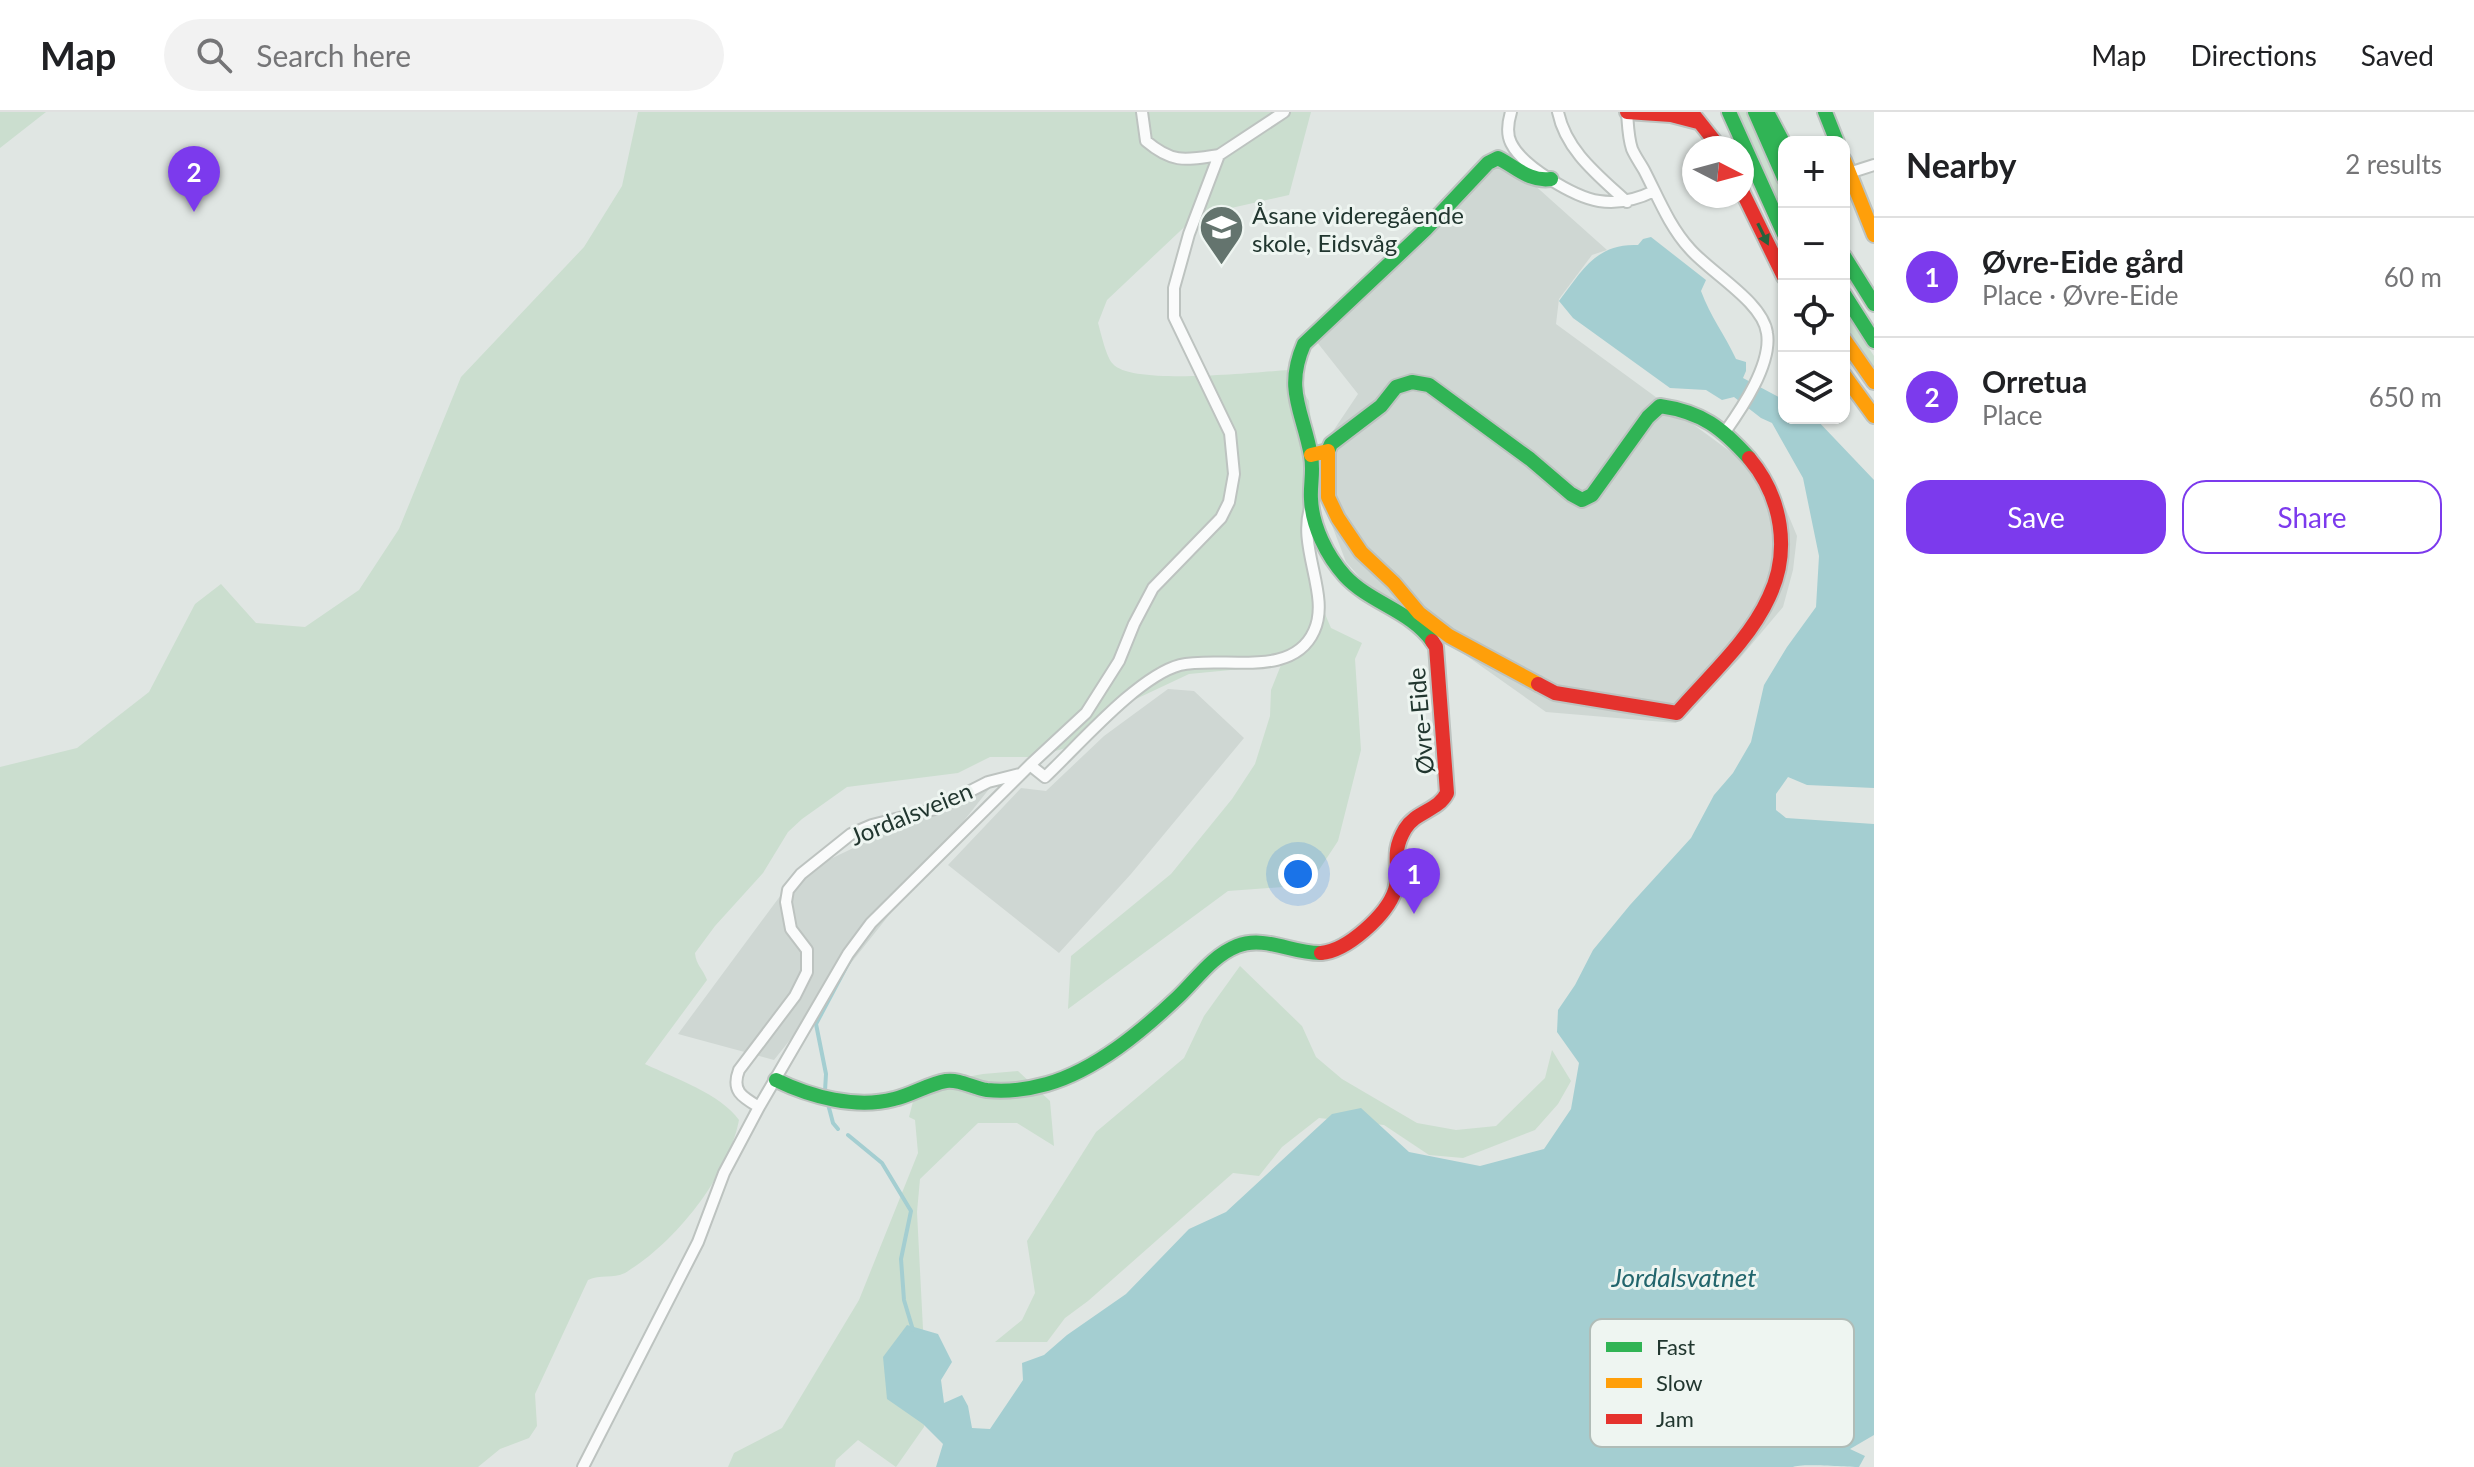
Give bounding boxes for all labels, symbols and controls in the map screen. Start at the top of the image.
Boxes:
search box [164,19,724,91]
text: Map [40,32,116,78]
icon: search [192,33,236,77]
text: Search here [256,37,411,73]
text: Map [2091,38,2146,72]
text: Directions [2190,38,2317,72]
text: Saved [2361,38,2434,72]
north arrow [1682,136,1754,208]
map controls [1778,136,1850,424]
button: + [1778,136,1850,208]
text: Nearby [1906,144,2017,185]
pin: 2 [168,146,220,212]
text: 2 results [2345,148,2442,180]
place label: Åsane videregående skole, Eidsvåg [1252,200,1464,257]
school or university icon: Åsane videregående skole, Eidsvåg [1197,204,1245,267]
button: − [1778,208,1850,280]
one-way arrow [1756,222,1770,246]
text: Øvre-Eide gård [1982,243,2184,279]
text: 1 [1924,261,1940,293]
text: 60 m [2384,261,2442,293]
text: Place · Øvre-Eide [1982,279,2179,311]
button: locate [1778,280,1850,352]
button: layers [1778,352,1850,424]
text: Orretua [1982,363,2087,399]
text: 2 [1924,381,1940,413]
text: 650 m [2369,381,2442,413]
text: Place [1982,399,2043,431]
button: Save [1906,480,2166,554]
button: Share [2182,480,2442,554]
street label: Øvre-Eide [1401,666,1439,776]
street label: Jordalsveien [846,775,976,851]
pin: 1 [1388,848,1440,914]
your location [1278,854,1318,894]
water label: Jordalsvatnet [1611,1261,1756,1293]
legend [1590,1319,1854,1447]
text: Fast [1656,1333,1695,1360]
text: Slow [1656,1369,1703,1396]
text: Jam [1656,1405,1694,1432]

